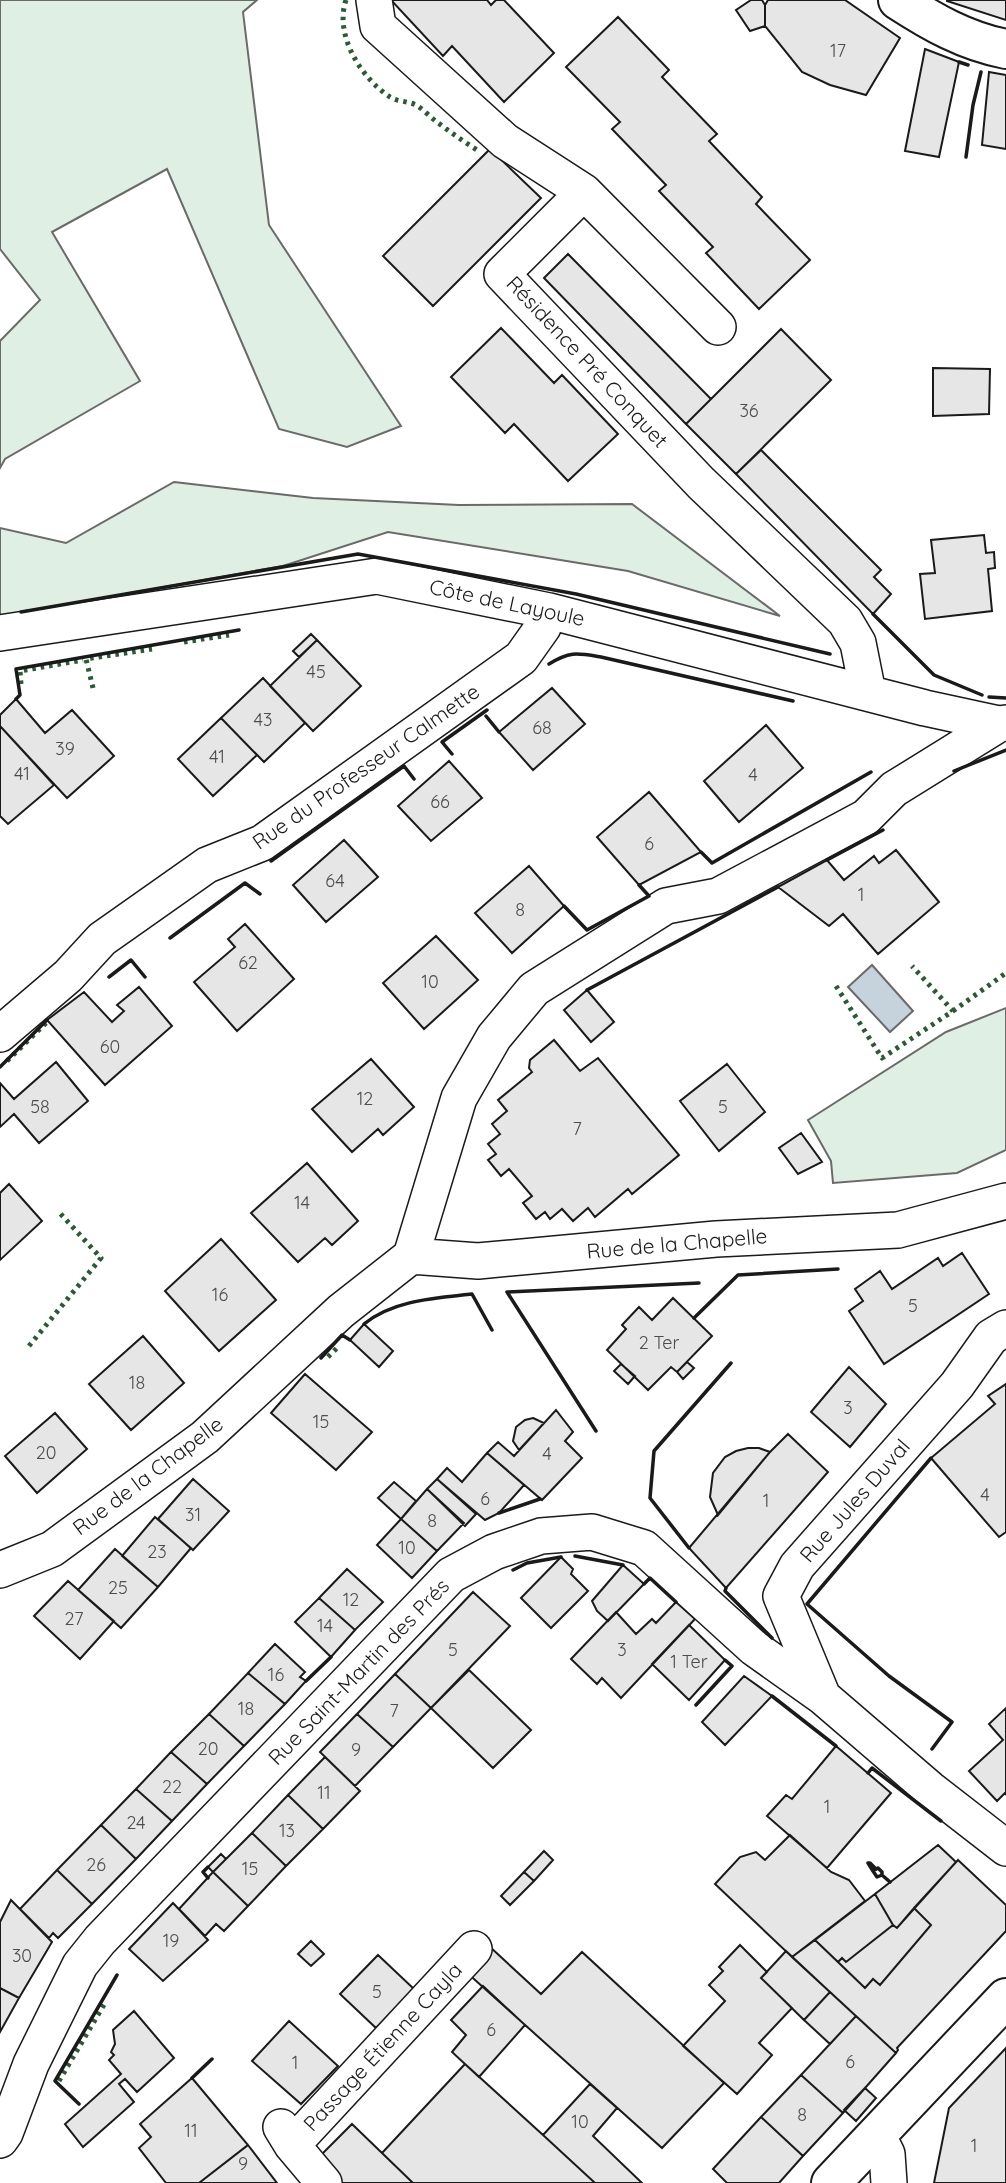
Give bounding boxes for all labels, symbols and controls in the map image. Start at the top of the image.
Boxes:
house number: 17 [830,39,846,62]
street label: Résidence Pré Conquet [501,270,674,453]
house number: 36 [739,399,759,422]
street label: Côte de Layoule [427,573,587,631]
house number: 45 [306,660,326,683]
street label: Rue du Professeur Calmette [247,678,484,855]
house number: 43 [254,708,272,731]
house number: 68 [532,716,552,739]
house number: 39 [55,737,75,760]
house number: 41 [209,745,225,768]
house number: 41 [14,762,30,785]
house number: 4 [748,763,758,786]
house number: 66 [430,790,450,813]
house number: 6 [644,832,654,855]
house number: 64 [325,869,345,892]
house number: 1 [858,883,864,906]
house number: 8 [515,898,525,921]
house number: 62 [238,951,258,974]
house number: 10 [421,970,439,993]
house number: 60 [100,1035,120,1058]
house number: 12 [357,1087,373,1110]
house number: 58 [30,1095,50,1118]
house number: 5 [718,1095,728,1118]
house number: 7 [572,1117,582,1140]
house number: 14 [294,1191,310,1214]
street label: Rue de la Chapelle [585,1222,768,1264]
house number: 16 [212,1283,228,1306]
house number: 5 [908,1294,918,1317]
house number: 2 Ter [639,1331,679,1354]
house number: 18 [129,1371,145,1394]
house number: 3 [843,1396,853,1419]
street label: Rue de la Chapelle [67,1410,228,1540]
house number: 15 [313,1410,329,1433]
street label: Rue Jules Duval [794,1433,915,1567]
house number: 20 [36,1441,56,1464]
house number: 4 [542,1442,552,1465]
house number: 4 [980,1483,990,1506]
house number: 6 [480,1487,490,1510]
house number: 1 [763,1489,769,1512]
house number: 31 [185,1503,201,1526]
house number: 8 [427,1509,437,1532]
house number: 10 [398,1536,416,1559]
house number: 23 [147,1540,167,1563]
street label: Rue Saint-Martin des Prés [262,1573,454,1770]
house number: 25 [108,1576,128,1599]
house number: 12 [343,1588,359,1611]
house number: 27 [65,1607,83,1630]
house number: 14 [317,1614,333,1637]
house number: 5 [448,1638,458,1661]
house number: 3 [617,1638,627,1661]
house number: 1 Ter [670,1650,708,1673]
house number: 16 [268,1663,284,1686]
house number: 18 [238,1697,254,1720]
house number: 7 [389,1699,399,1722]
house number: 20 [198,1737,218,1760]
house number: 9 [351,1738,361,1761]
house number: 22 [162,1775,182,1798]
house number: 11 [317,1781,331,1804]
house number: 1 [824,1795,830,1818]
house number: 24 [126,1811,146,1834]
house number: 13 [279,1819,295,1842]
house number: 26 [86,1853,106,1876]
house number: 15 [242,1857,258,1880]
house number: 19 [163,1929,179,1952]
house number: 30 [12,1944,32,1967]
street label: Passage Étienne Cayla [297,1957,467,2136]
house number: 5 [372,1980,382,2003]
house number: 6 [486,2018,496,2041]
house number: 6 [845,2050,855,2073]
house number: 1 [292,2051,298,2074]
house number: 8 [797,2103,807,2126]
house number: 10 [571,2110,589,2133]
house number: 11 [184,2119,198,2142]
house number: 1 [971,2134,977,2157]
house number: 9 [238,2152,248,2175]

